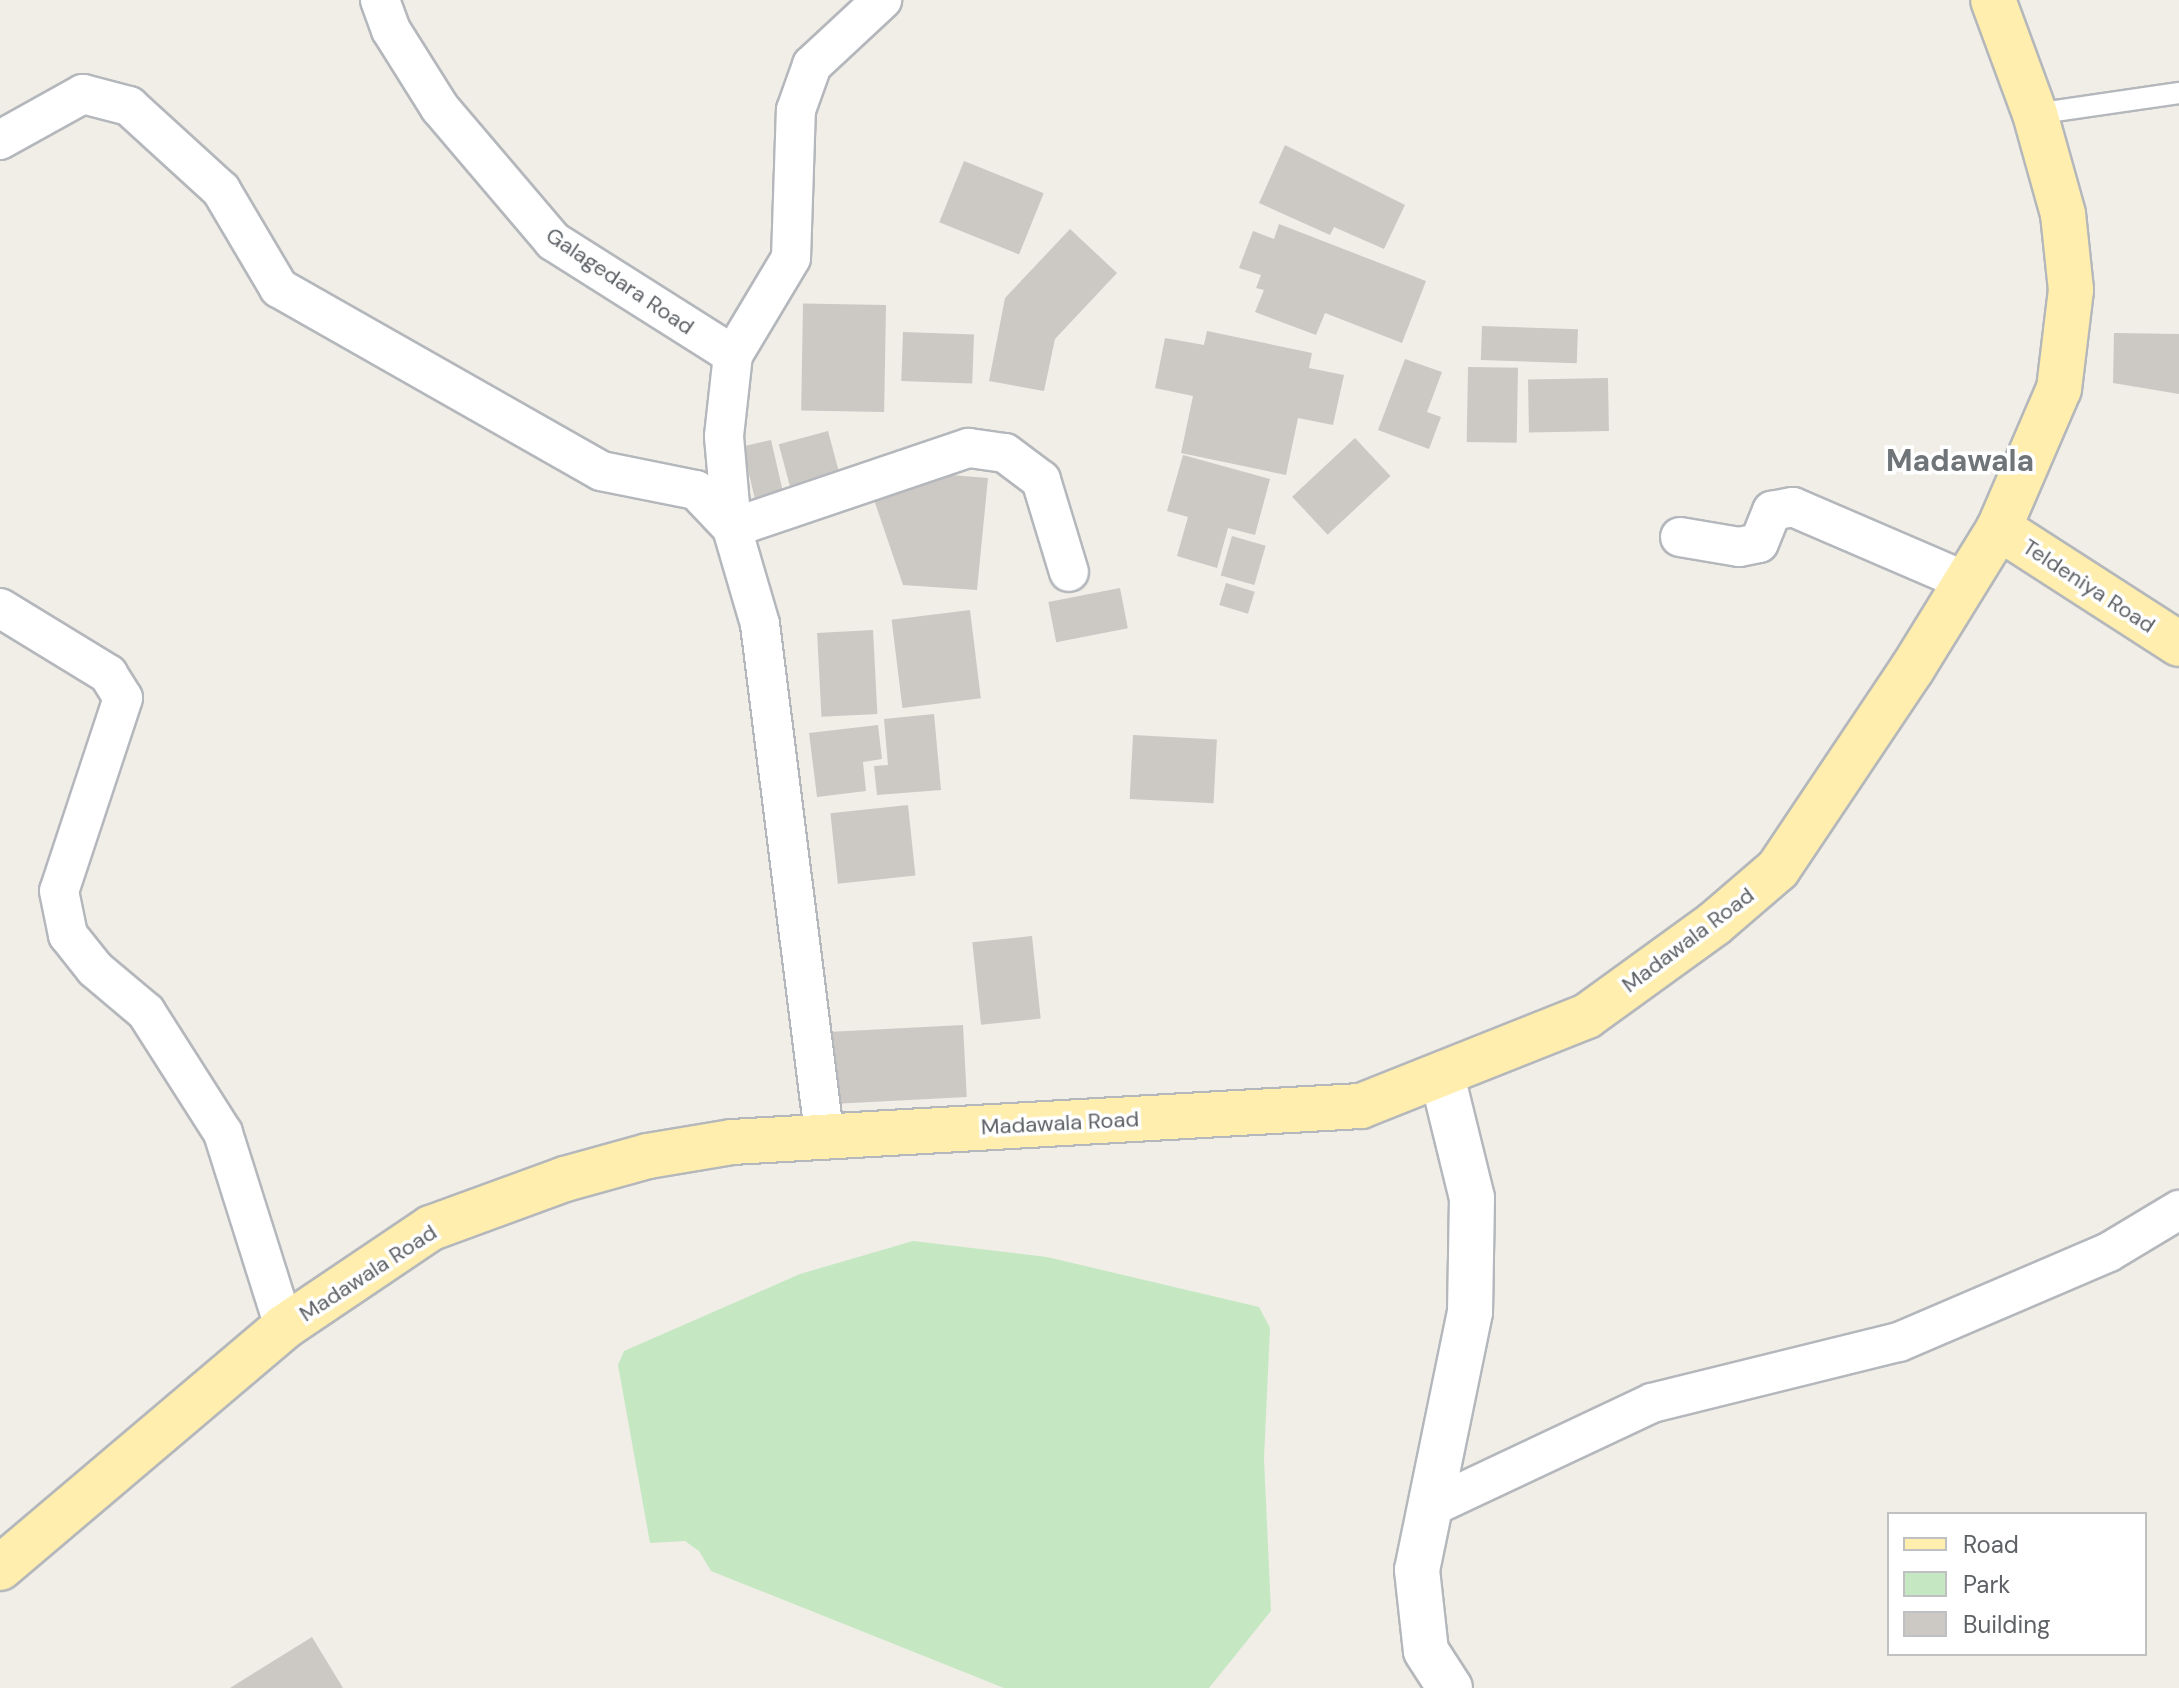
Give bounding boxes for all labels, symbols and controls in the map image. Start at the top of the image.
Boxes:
street label: Galagedara Road [541,222,699,340]
district label: Madawala [1886,443,2034,479]
street label: Teldeniya Road [2018,533,2160,639]
street label: Madawala Road [1617,882,1759,998]
street label: Madawala Road [980,1106,1140,1140]
street label: Madawala Road [294,1219,442,1327]
legend [1887,1512,2147,1656]
text: Road [1963,1529,2019,1560]
text: Park [1963,1569,2010,1600]
text: Building [1963,1609,2050,1640]

